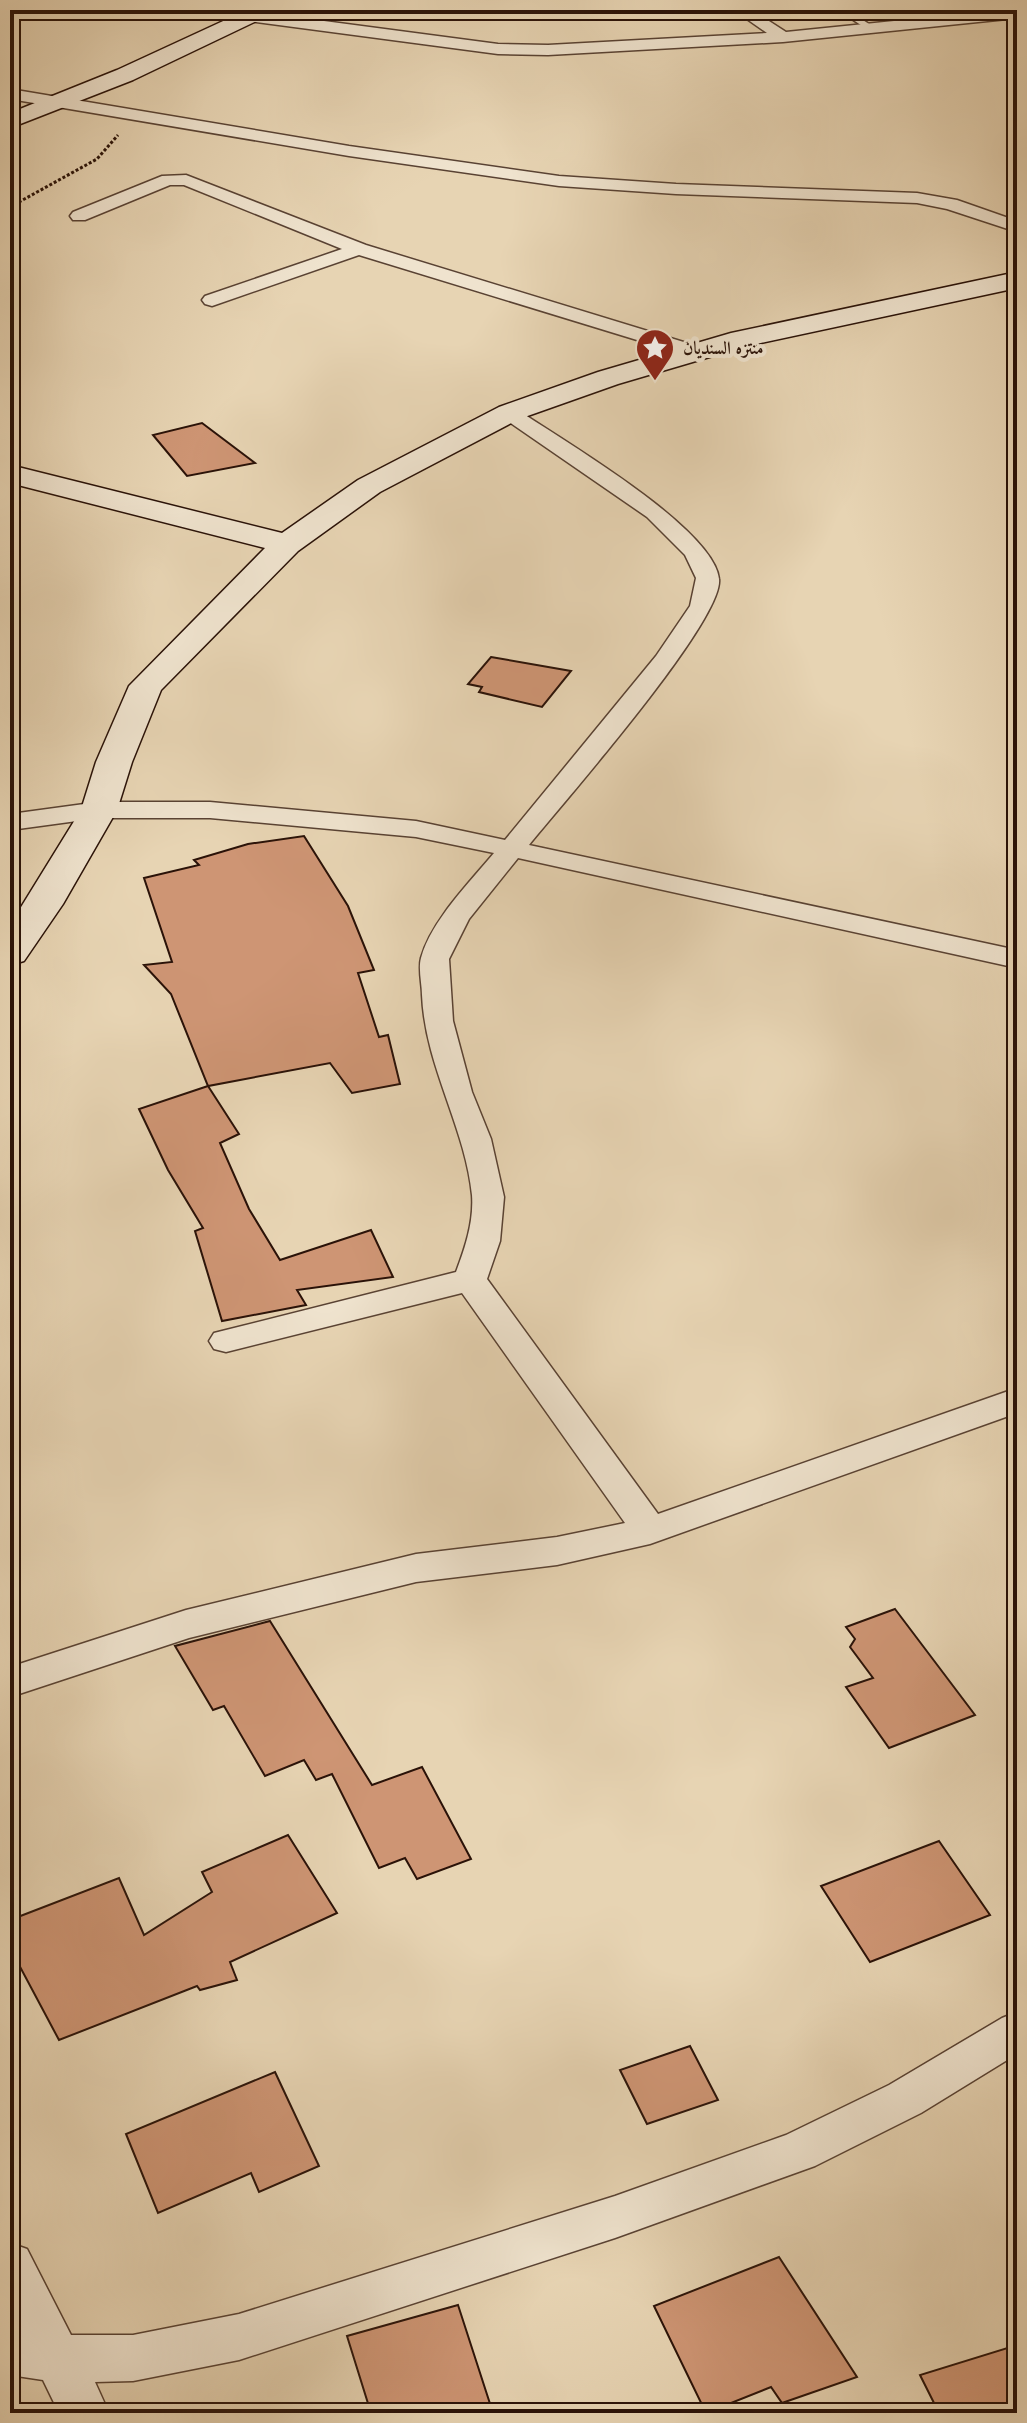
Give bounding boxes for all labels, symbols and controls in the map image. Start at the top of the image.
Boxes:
place icon: منتزه السنديان [634,327,676,382]
place label: منتزه السنديان [683,337,763,359]

